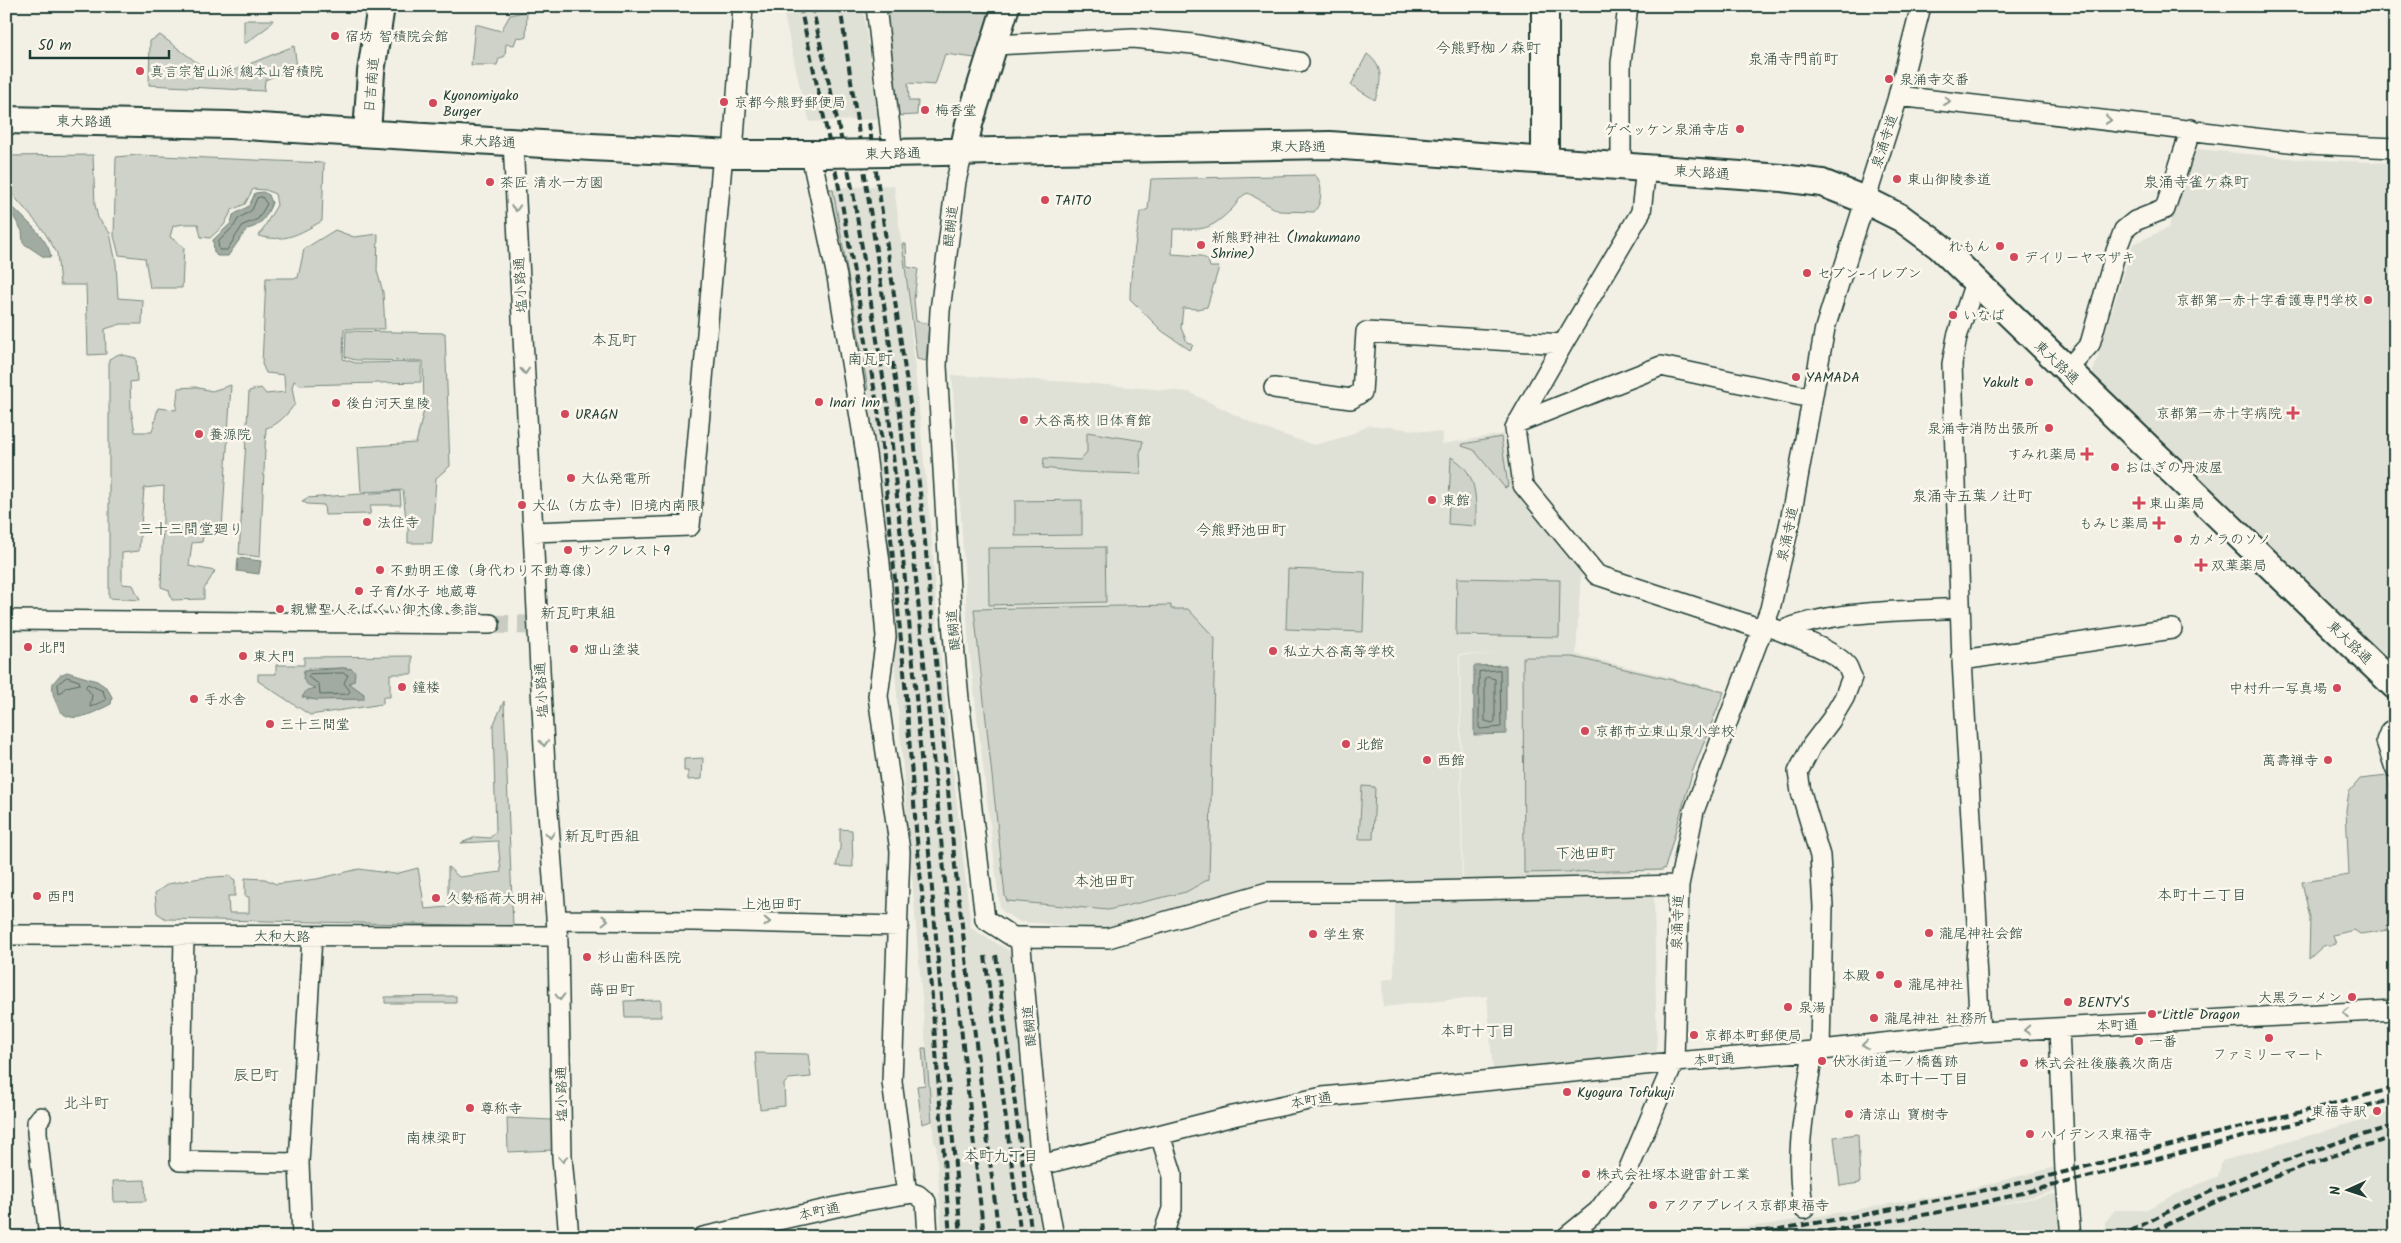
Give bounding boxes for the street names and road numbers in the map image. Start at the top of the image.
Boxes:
street label: 日吉南道 [359,56,385,114]
street label: 東大路通 [56,111,112,133]
street label: 泉涌寺道 [1866,111,1904,171]
street label: 東大路通 [459,130,516,154]
street label: 東大路通 [1270,136,1326,158]
street label: 東大路通 [865,143,921,165]
street label: 東大路通 [1673,160,1731,186]
street label: 醍醐道 [938,204,964,248]
street label: 塩小路通 [509,256,533,313]
street label: 東大路通 [2029,335,2084,390]
street label: 泉涌寺道 [1771,505,1805,564]
street label: 醍醐道 [941,608,967,652]
street label: 東大路通 [2322,615,2377,670]
street label: 塩小路通 [530,661,554,718]
street label: 泉涌寺道 [1666,894,1690,950]
street label: 大和大路 [254,926,310,948]
street label: 醍醐道 [1017,1004,1043,1048]
street label: 本町通 [2096,1014,2139,1038]
street label: 本町通 [1692,1048,1736,1072]
street label: 塩小路通 [551,1066,573,1122]
street label: 本町通 [1289,1087,1334,1115]
street label: 本町通 [796,1197,842,1227]

